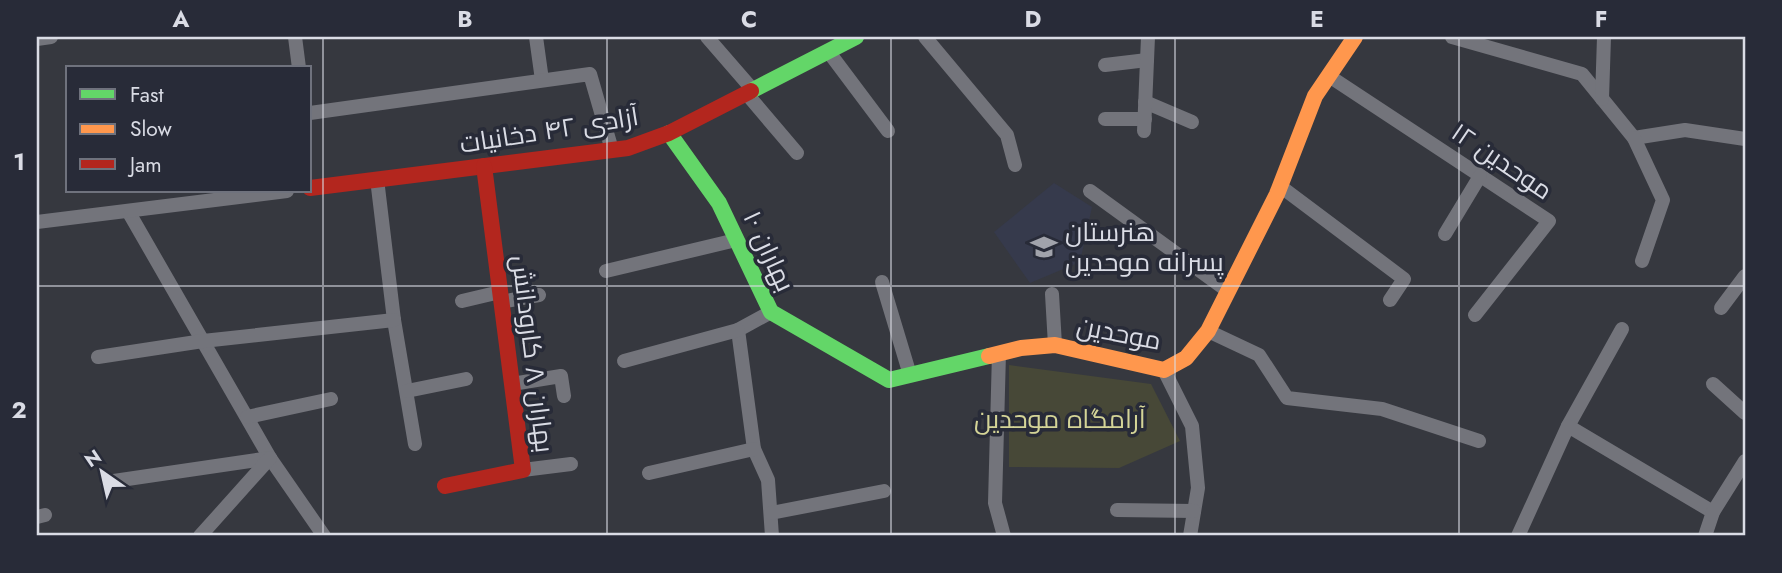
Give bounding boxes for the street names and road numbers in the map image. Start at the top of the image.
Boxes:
street label: آزادی ۴۲ دخانیات [457,97,641,163]
street label: موحدین ۱۲ [1444,113,1560,209]
street label: بهاران ۱۰ [734,204,804,298]
street label: بهاران ۸ کارودانش [502,253,564,455]
street label: موحدین [1074,306,1164,360]

